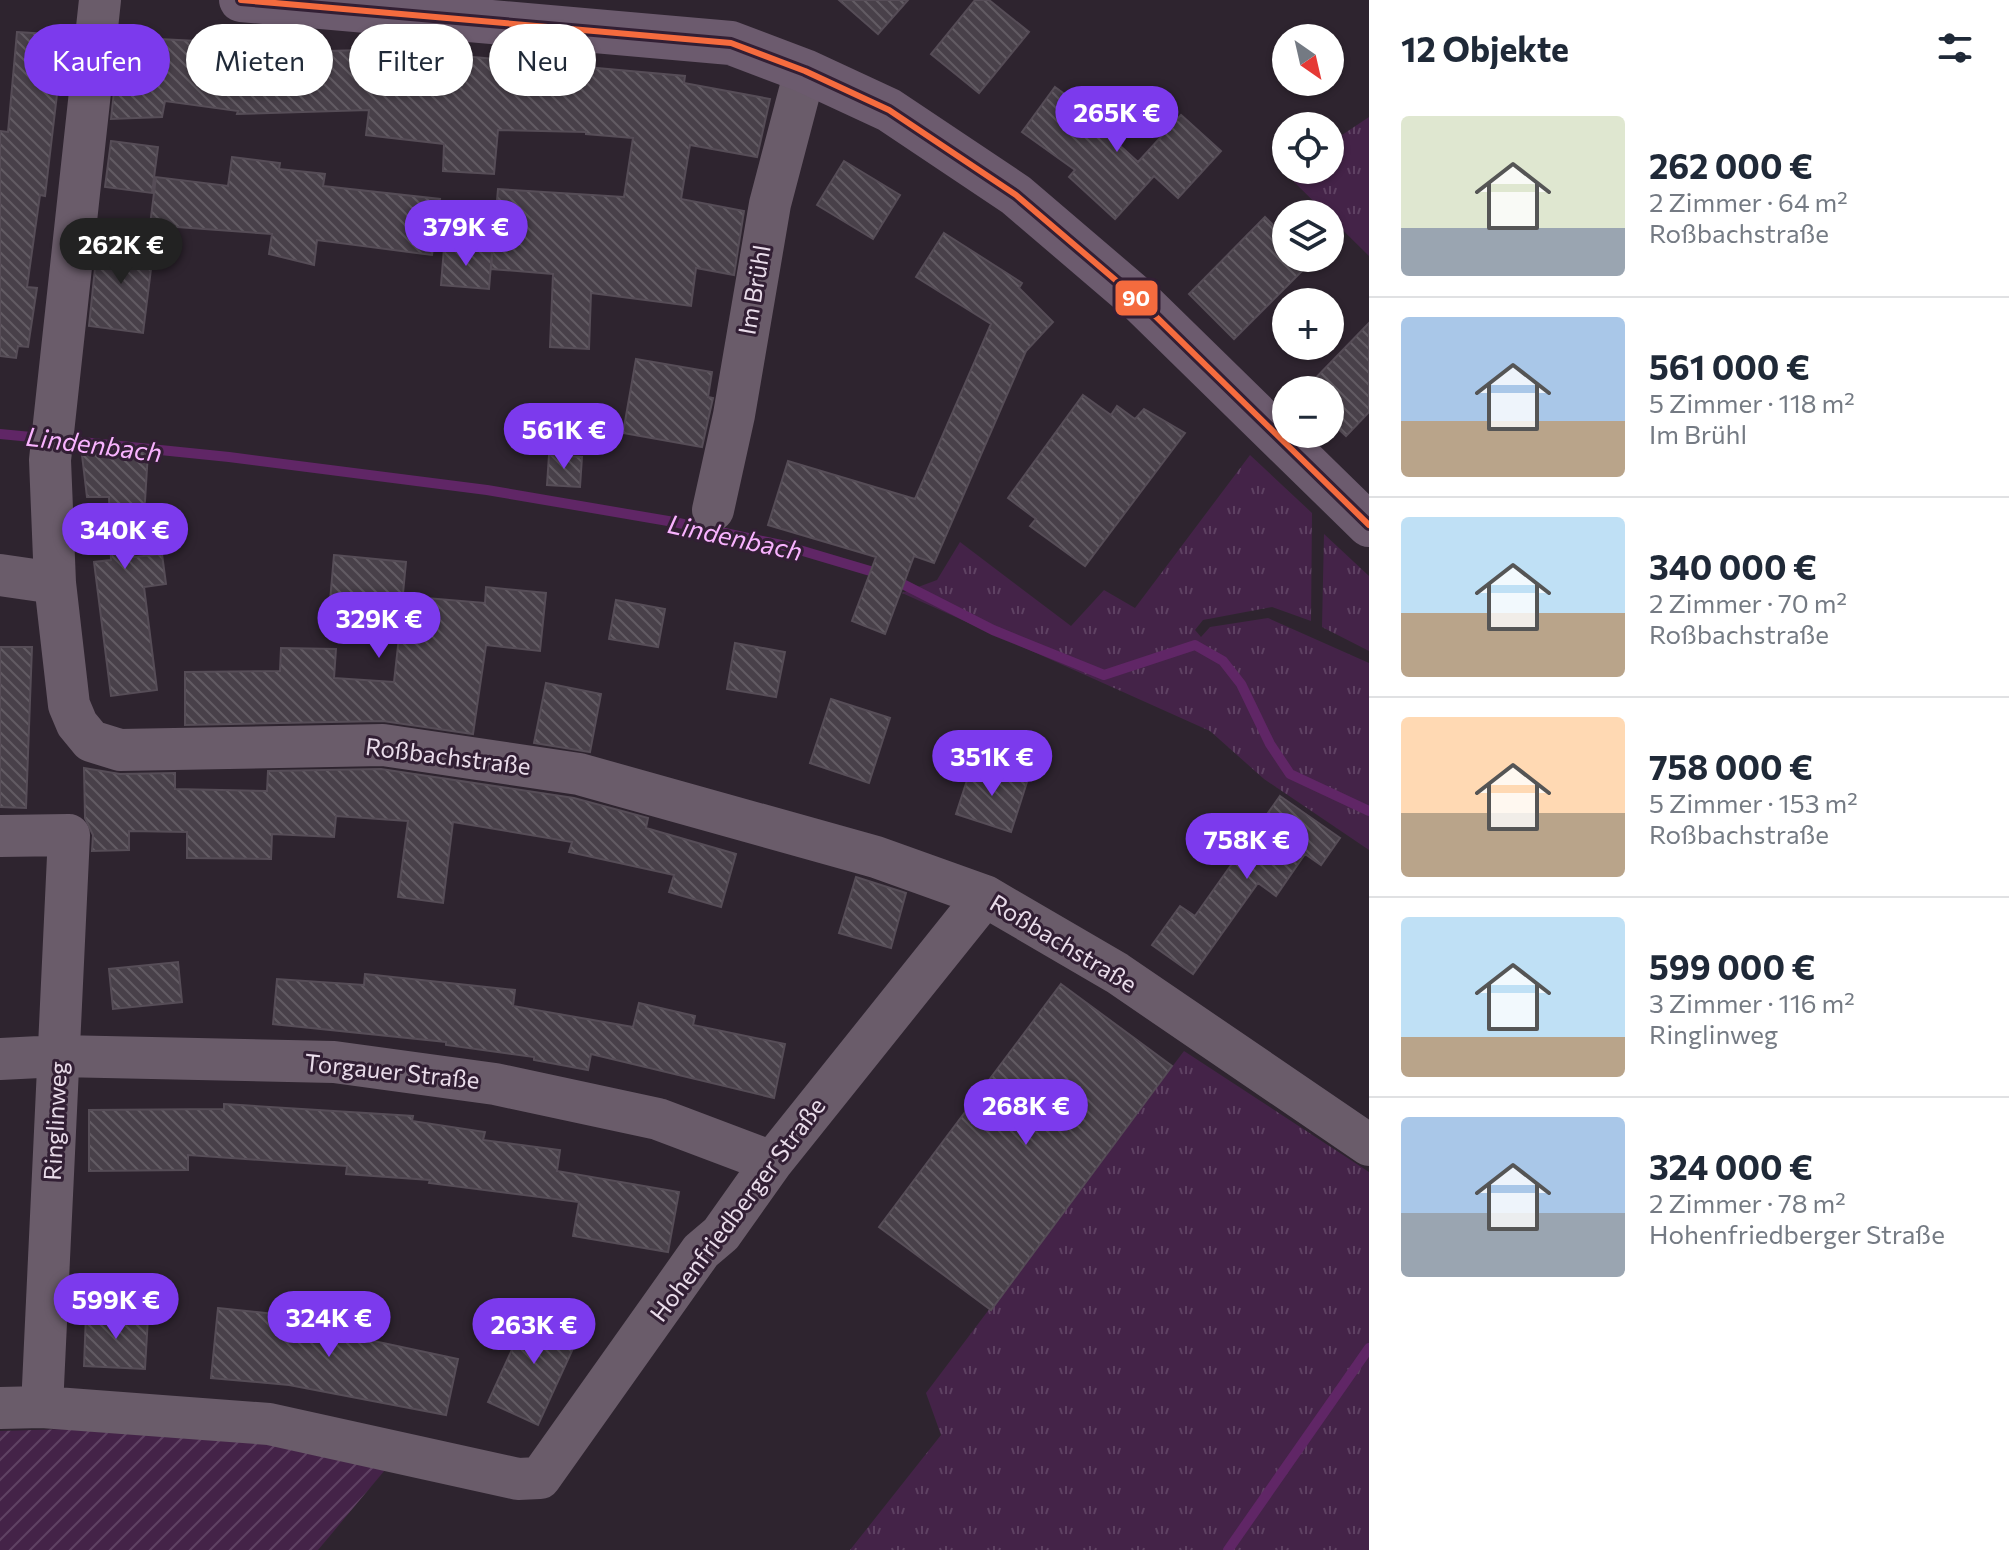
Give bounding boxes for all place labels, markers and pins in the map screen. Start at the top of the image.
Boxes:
pin: 265K € [1052,86,1182,154]
pin: 379K € [401,200,531,268]
pin: 262K € [56,218,186,286]
pin: 561K € [499,403,629,471]
pin: 340K € [60,503,190,571]
pin: 329K € [314,592,444,660]
pin: 351K € [927,730,1057,798]
pin: 758K € [1182,813,1312,881]
pin: 268K € [961,1079,1091,1147]
pin: 599K € [51,1273,181,1341]
pin: 324K € [264,1291,394,1359]
pin: 263K € [469,1298,599,1366]

